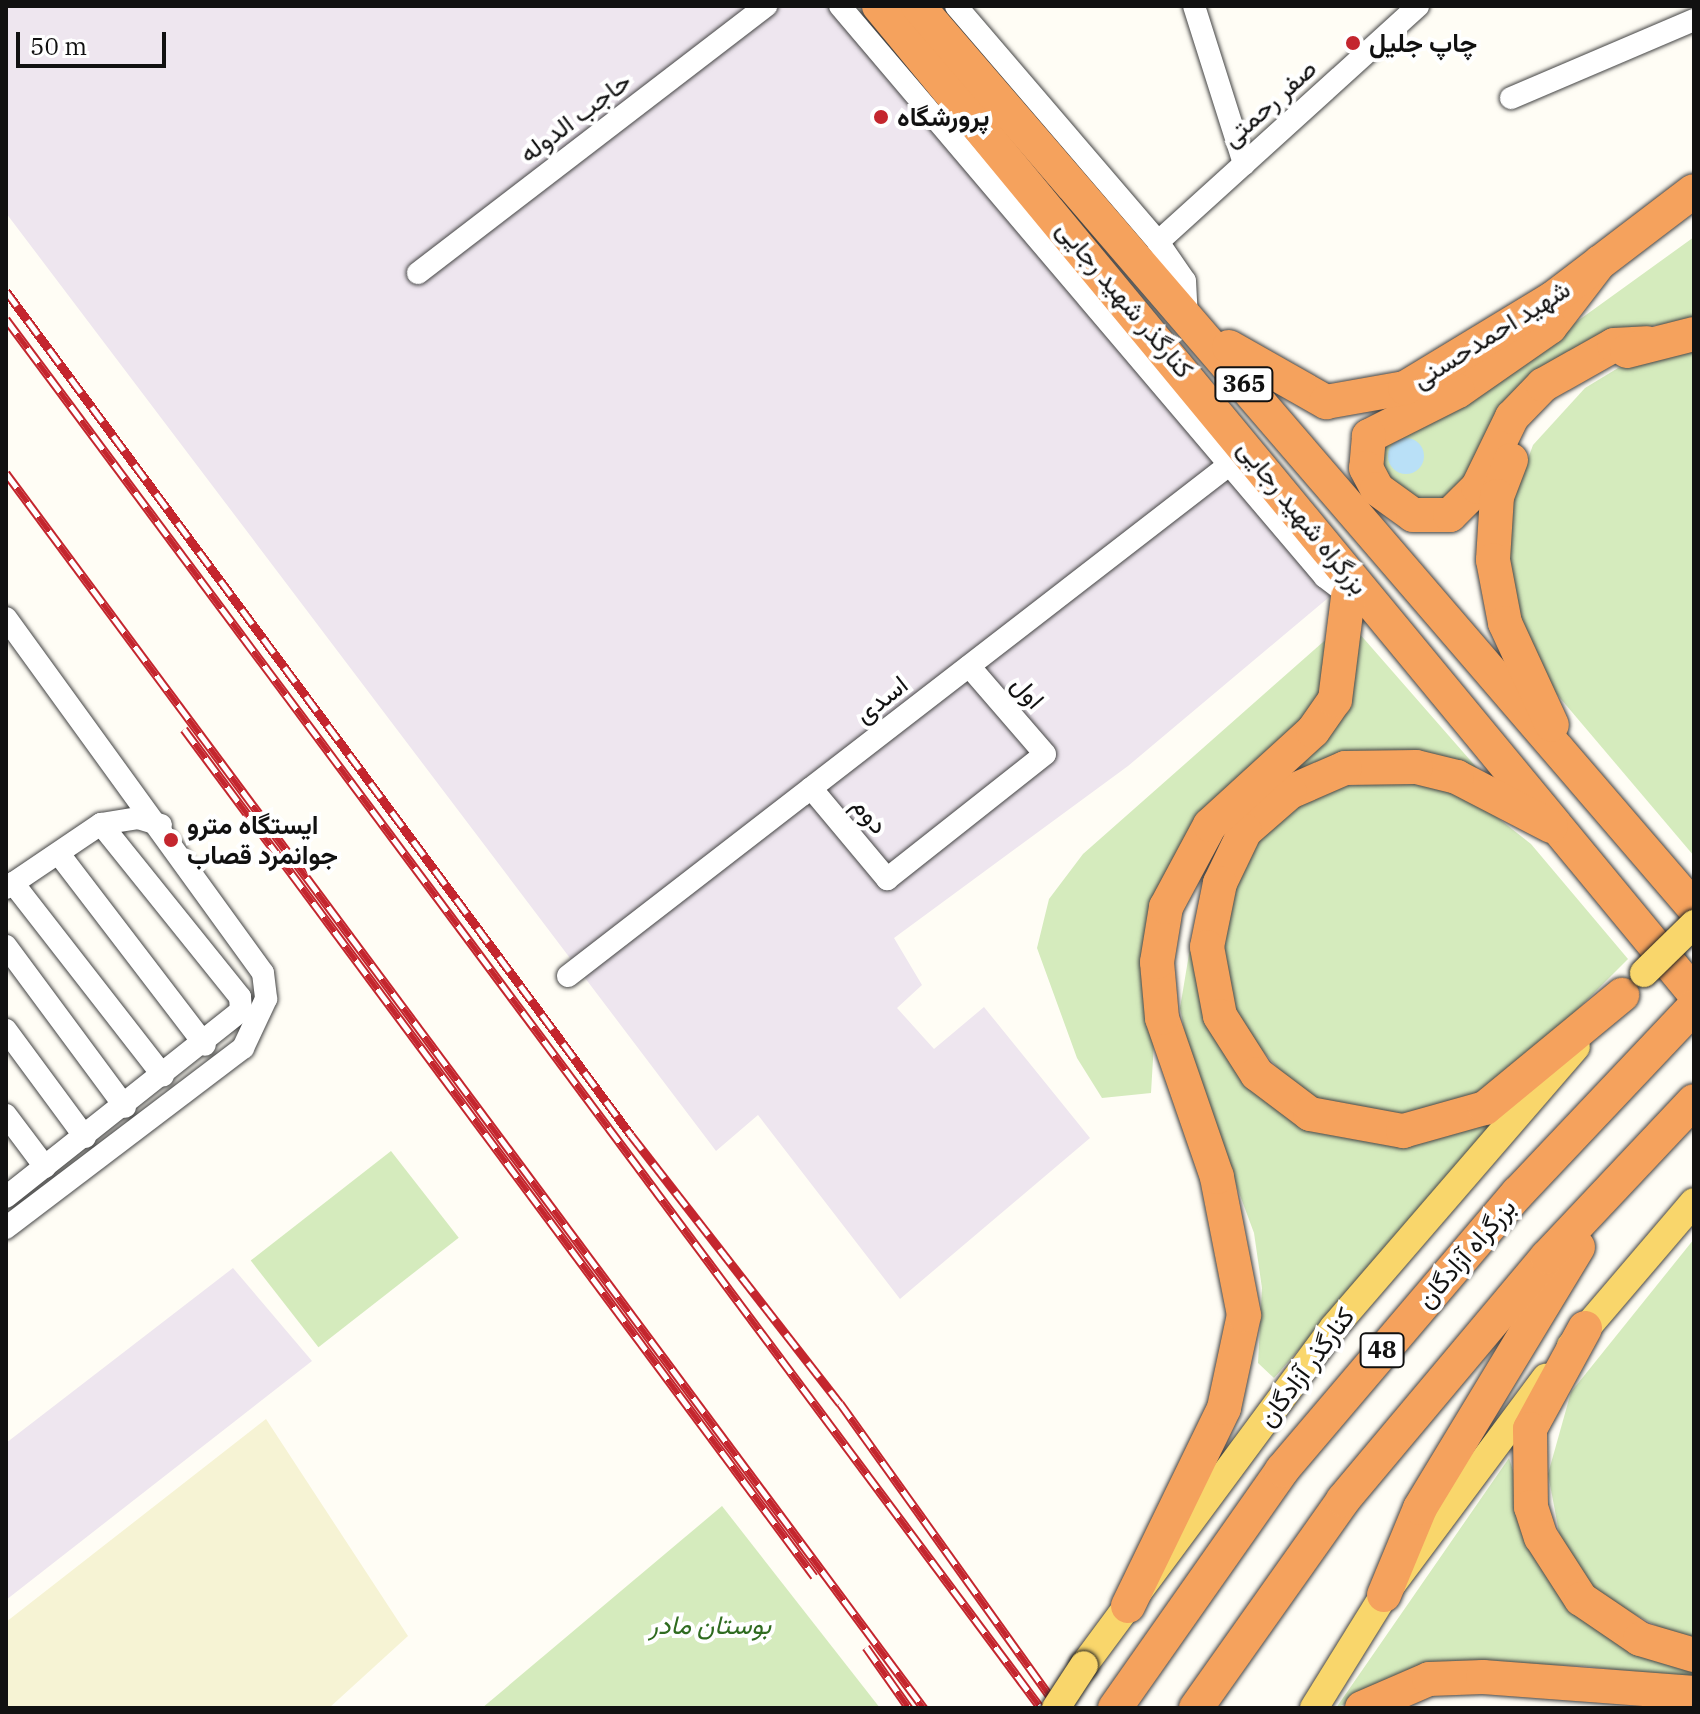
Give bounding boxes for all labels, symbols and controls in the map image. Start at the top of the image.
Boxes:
scale bar [20,16,170,66]
place label: چاپ جلیل [1369,27,1477,59]
text: 50 m [30,30,87,62]
marker: چاپ جلیل [1344,34,1362,52]
street label: صفر رحمتی [1215,53,1323,153]
street label: حاجب الدوله [513,65,637,169]
place label: پرورشگاه [897,101,989,133]
marker: پرورشگاه [872,108,890,126]
street label: کنارگذر شهید رجایی [1050,214,1200,384]
street label: شهید احمدحسنی [1406,273,1576,395]
road number: 365 [1214,364,1274,404]
street label: بزرگراه شهید رجایی [1231,433,1375,601]
street label: اسدی [848,669,914,729]
street label: اول [1005,669,1051,715]
street label: دوم [845,790,895,840]
place label: ایستگاه مترو جوانمرد قصاب [187,809,338,870]
marker: ایستگاه مترو جوانمرد قصاب [162,831,180,849]
street label: بزرگراه آزادگان [1410,1192,1522,1314]
street label: کنارگذر آزادگان [1251,1301,1361,1433]
road number: 48 [1358,1330,1406,1370]
park label: بوستان مادر [649,1609,771,1641]

